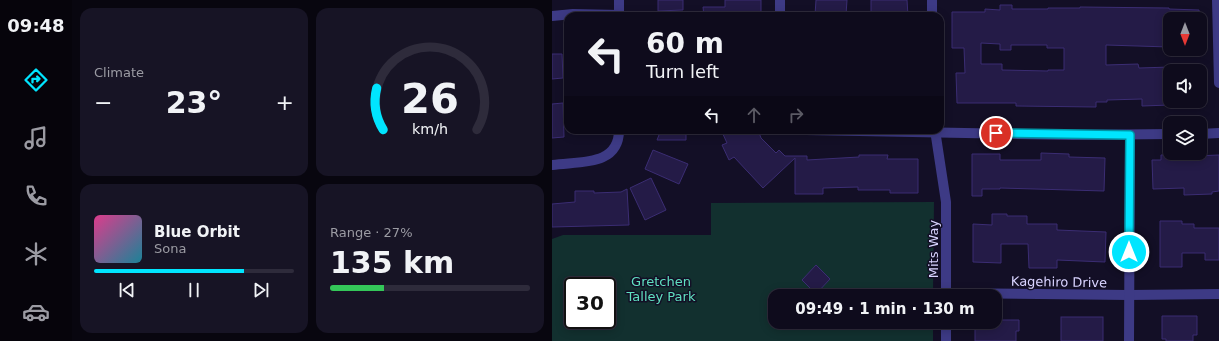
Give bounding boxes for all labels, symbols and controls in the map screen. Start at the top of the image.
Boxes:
north arrow [1163,12,1207,56]
map controls [1163,12,1207,160]
text: 09:48 [7,15,65,36]
text: 60 m [646,27,724,60]
icon: left [580,28,632,80]
text: Turn left [646,61,719,82]
button: sound [1163,64,1207,108]
text: Climate [94,65,144,80]
icon: directions [22,66,50,94]
text: 26 [401,74,459,123]
text: 23° [166,85,222,120]
text: − [94,90,112,115]
text: + [276,90,294,115]
icon: left [701,104,723,126]
icon: ahead [743,104,765,126]
icon: right [785,104,807,126]
pin [979,116,1013,150]
button: layers [1163,116,1207,160]
text: km/h [412,120,448,136]
icon: arrive [985,122,1007,144]
icon: music [22,124,50,152]
icon: phone [22,182,50,210]
street label: Mits Way [926,219,941,278]
text: Blue Orbit [154,223,240,241]
text: Range · 27% [330,225,413,240]
position arrow [1108,231,1150,273]
icon: climate [22,240,50,268]
text: Sona [154,241,186,256]
text: 135 km [330,245,454,280]
park label: Gretchen Talley Park [626,274,696,304]
street label: Kagehiro Drive [1011,274,1107,290]
speed limit sign: 30 [564,277,616,329]
icon: previous [116,279,138,301]
icon: pause [183,279,205,301]
icon: next [250,279,272,301]
icon: car [22,298,50,326]
text: 09:49 · 1 min · 130 m [795,300,975,318]

